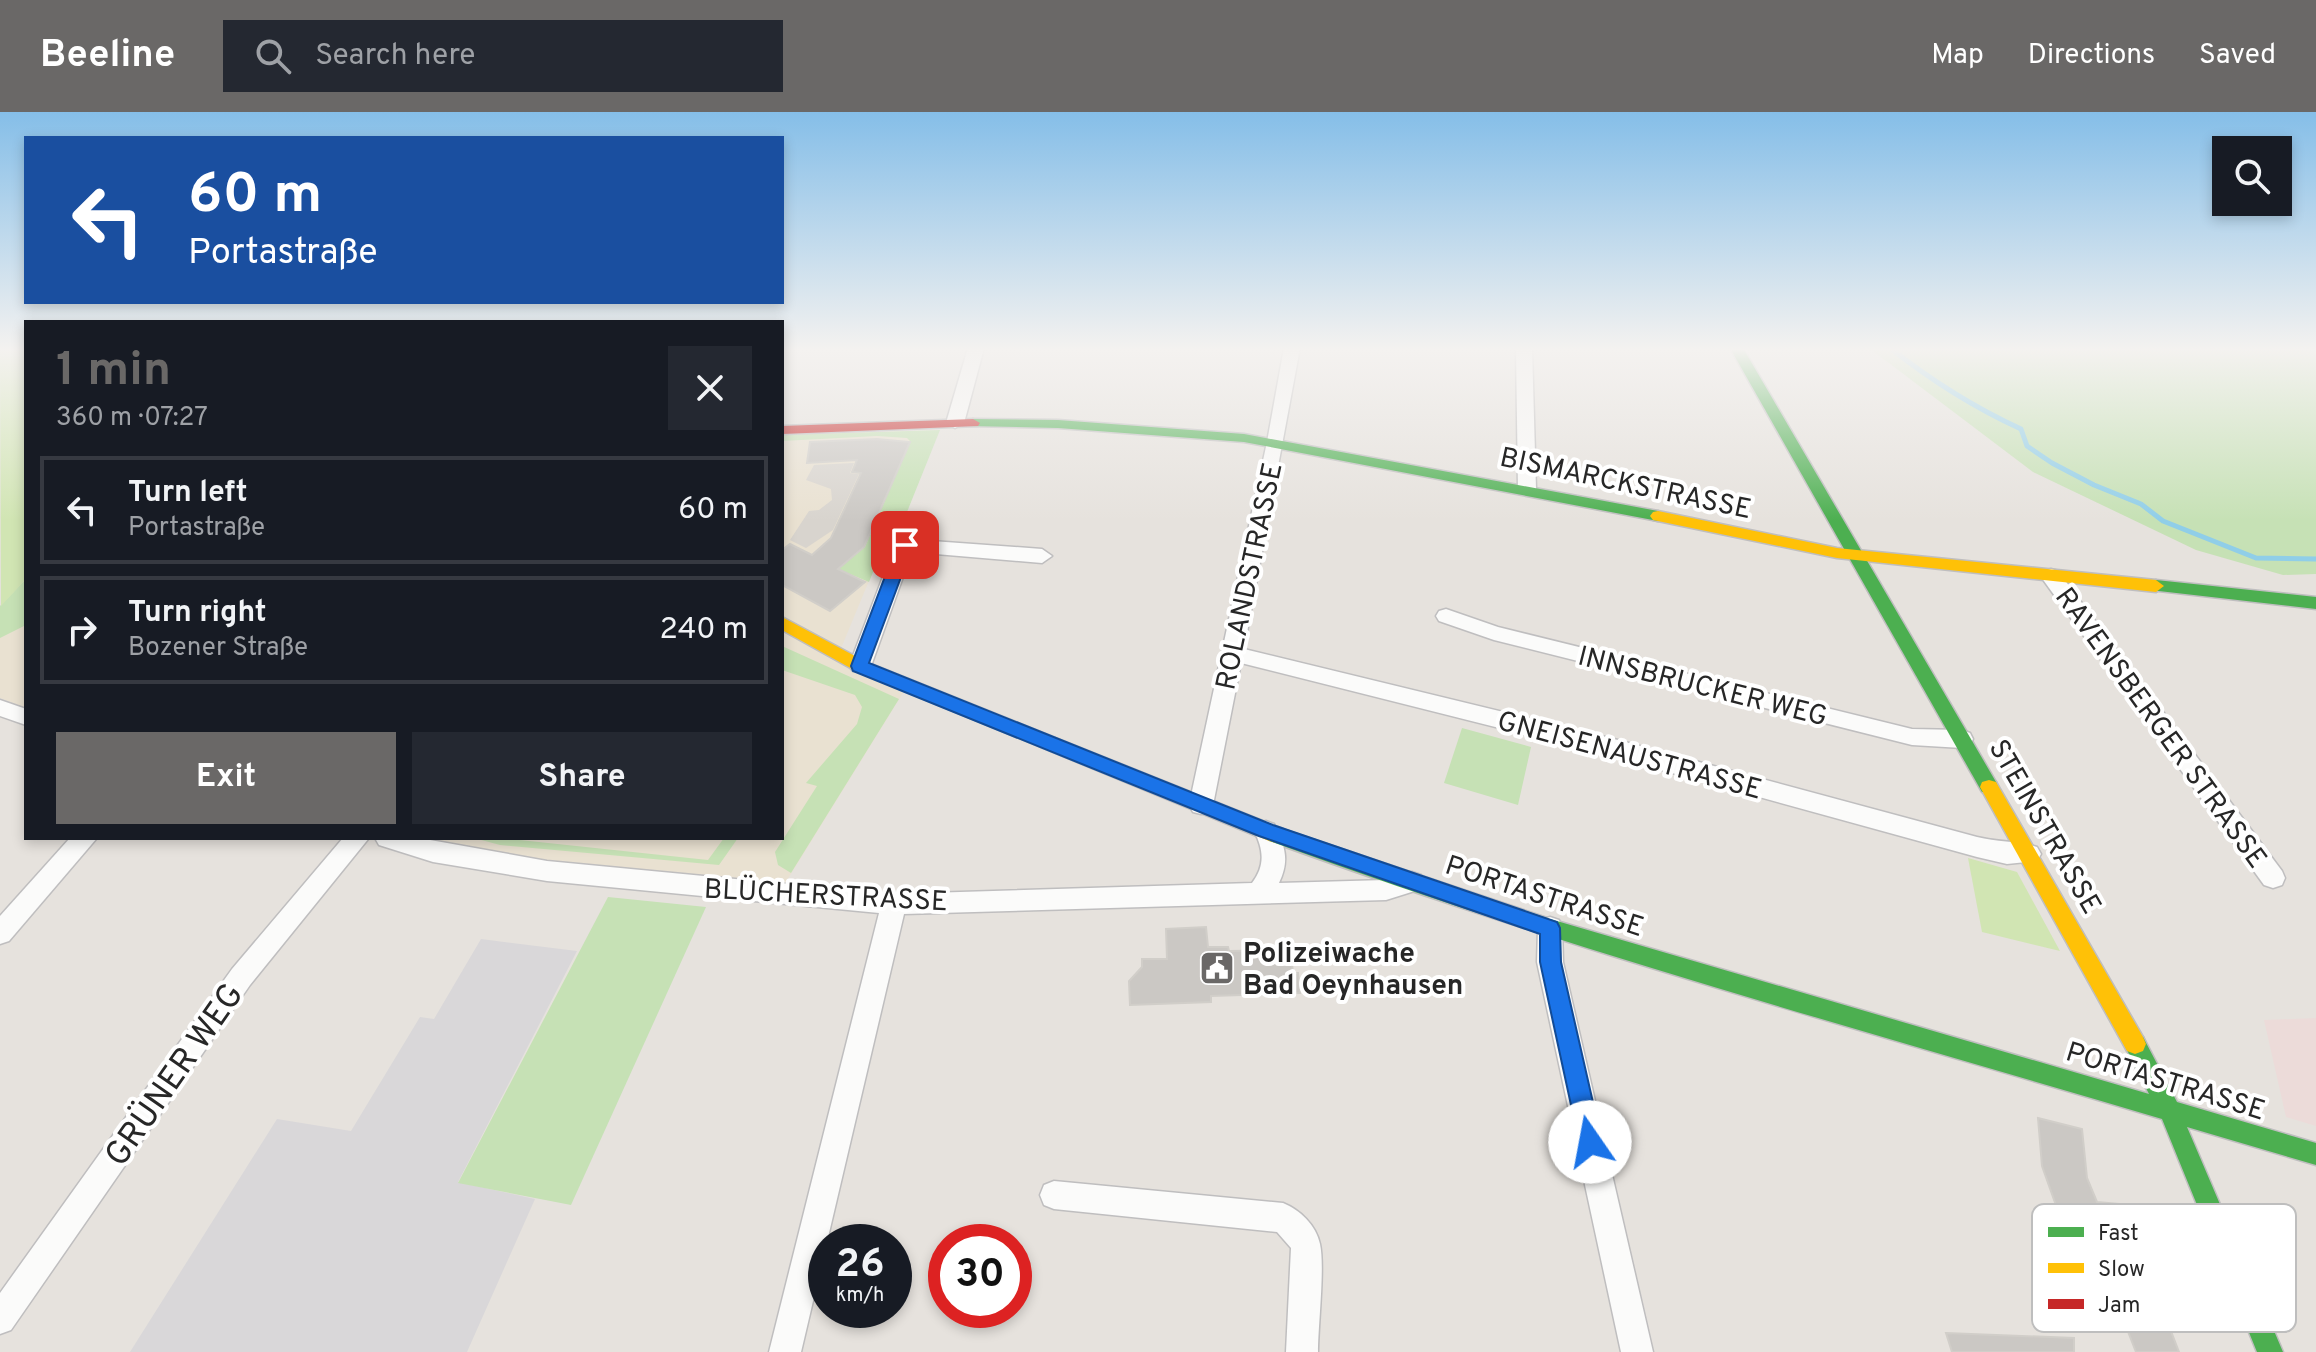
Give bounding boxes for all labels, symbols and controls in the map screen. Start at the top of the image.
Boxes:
search box [223,20,783,92]
text: Beeline [40,32,175,81]
icon: search [251,34,295,78]
text: Search here [315,38,475,75]
text: Map [1931,38,1984,74]
text: Directions [2028,38,2155,74]
text: Saved [2199,38,2276,74]
map controls [2212,136,2292,216]
button: search [2212,136,2292,216]
text: 60 m [188,162,322,232]
icon: left [56,168,160,272]
text: Portastraße [188,231,378,277]
text: 1 min [56,342,171,402]
button: close [668,346,752,430]
text: 360 m · 07:27 [56,402,208,435]
street label: BISMARCKSTRASSE [1496,441,1754,529]
street label: ROLANDSTRASSE [1209,460,1293,694]
text: Turn left [128,475,248,512]
icon: left [60,488,104,532]
text: 60 m [678,492,748,529]
pin [871,511,939,579]
text: Portastraße [128,512,265,545]
icon: arrive [883,523,927,567]
street label: RAVENSBERGER STRASSE [2045,581,2274,876]
text: Turn right [128,595,266,632]
icon: right [60,608,104,652]
text: 240 m [660,612,748,649]
text: Bozener Straße [128,632,308,665]
street label: INNSBRUCKER WEG [1574,639,1831,736]
street label: GNEISENAUSTRASSE [1493,704,1765,810]
button: Exit [56,732,396,824]
button: Share [412,732,752,824]
street label: STEINSTRASSE [1979,734,2108,921]
street label: PORTASTRASSE [1440,849,1648,947]
street label: BLÜCHERSTRASSE [703,871,949,921]
place label: Polizeiwache Bad Oeynhausen [1243,937,1463,1005]
public building icon: Polizeiwache Bad Oeynhausen [1198,949,1236,987]
street label: GRÜNER WEG [96,975,255,1176]
street label: PORTASTRASSE [2061,1035,2269,1130]
position arrow [1548,1100,1632,1184]
legend [2032,1204,2296,1332]
text: Fast [2098,1221,2139,1248]
speed limit sign: 30 [928,1224,1032,1328]
text: 26 [835,1241,885,1291]
text: Slow [2098,1257,2145,1284]
text: km/h [836,1283,884,1309]
text: Jam [2098,1293,2141,1320]

